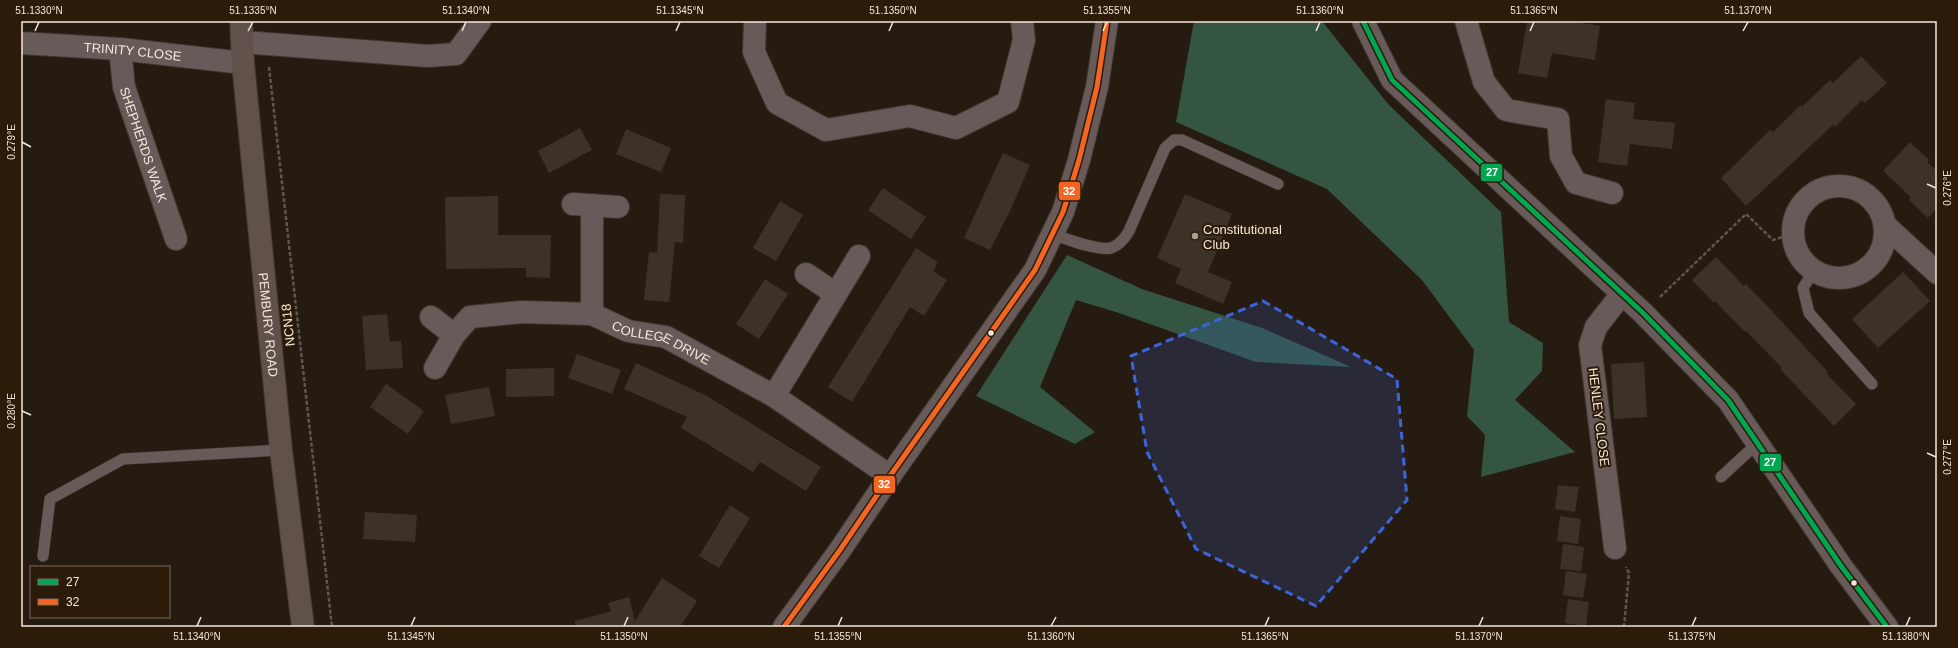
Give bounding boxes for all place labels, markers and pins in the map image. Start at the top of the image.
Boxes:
place label: Constitutional Club [1203,222,1282,252]
marker: Constitutional Club [1190,231,1200,241]
unlabelled marker [986,328,996,338]
unlabelled marker [1849,578,1859,588]

